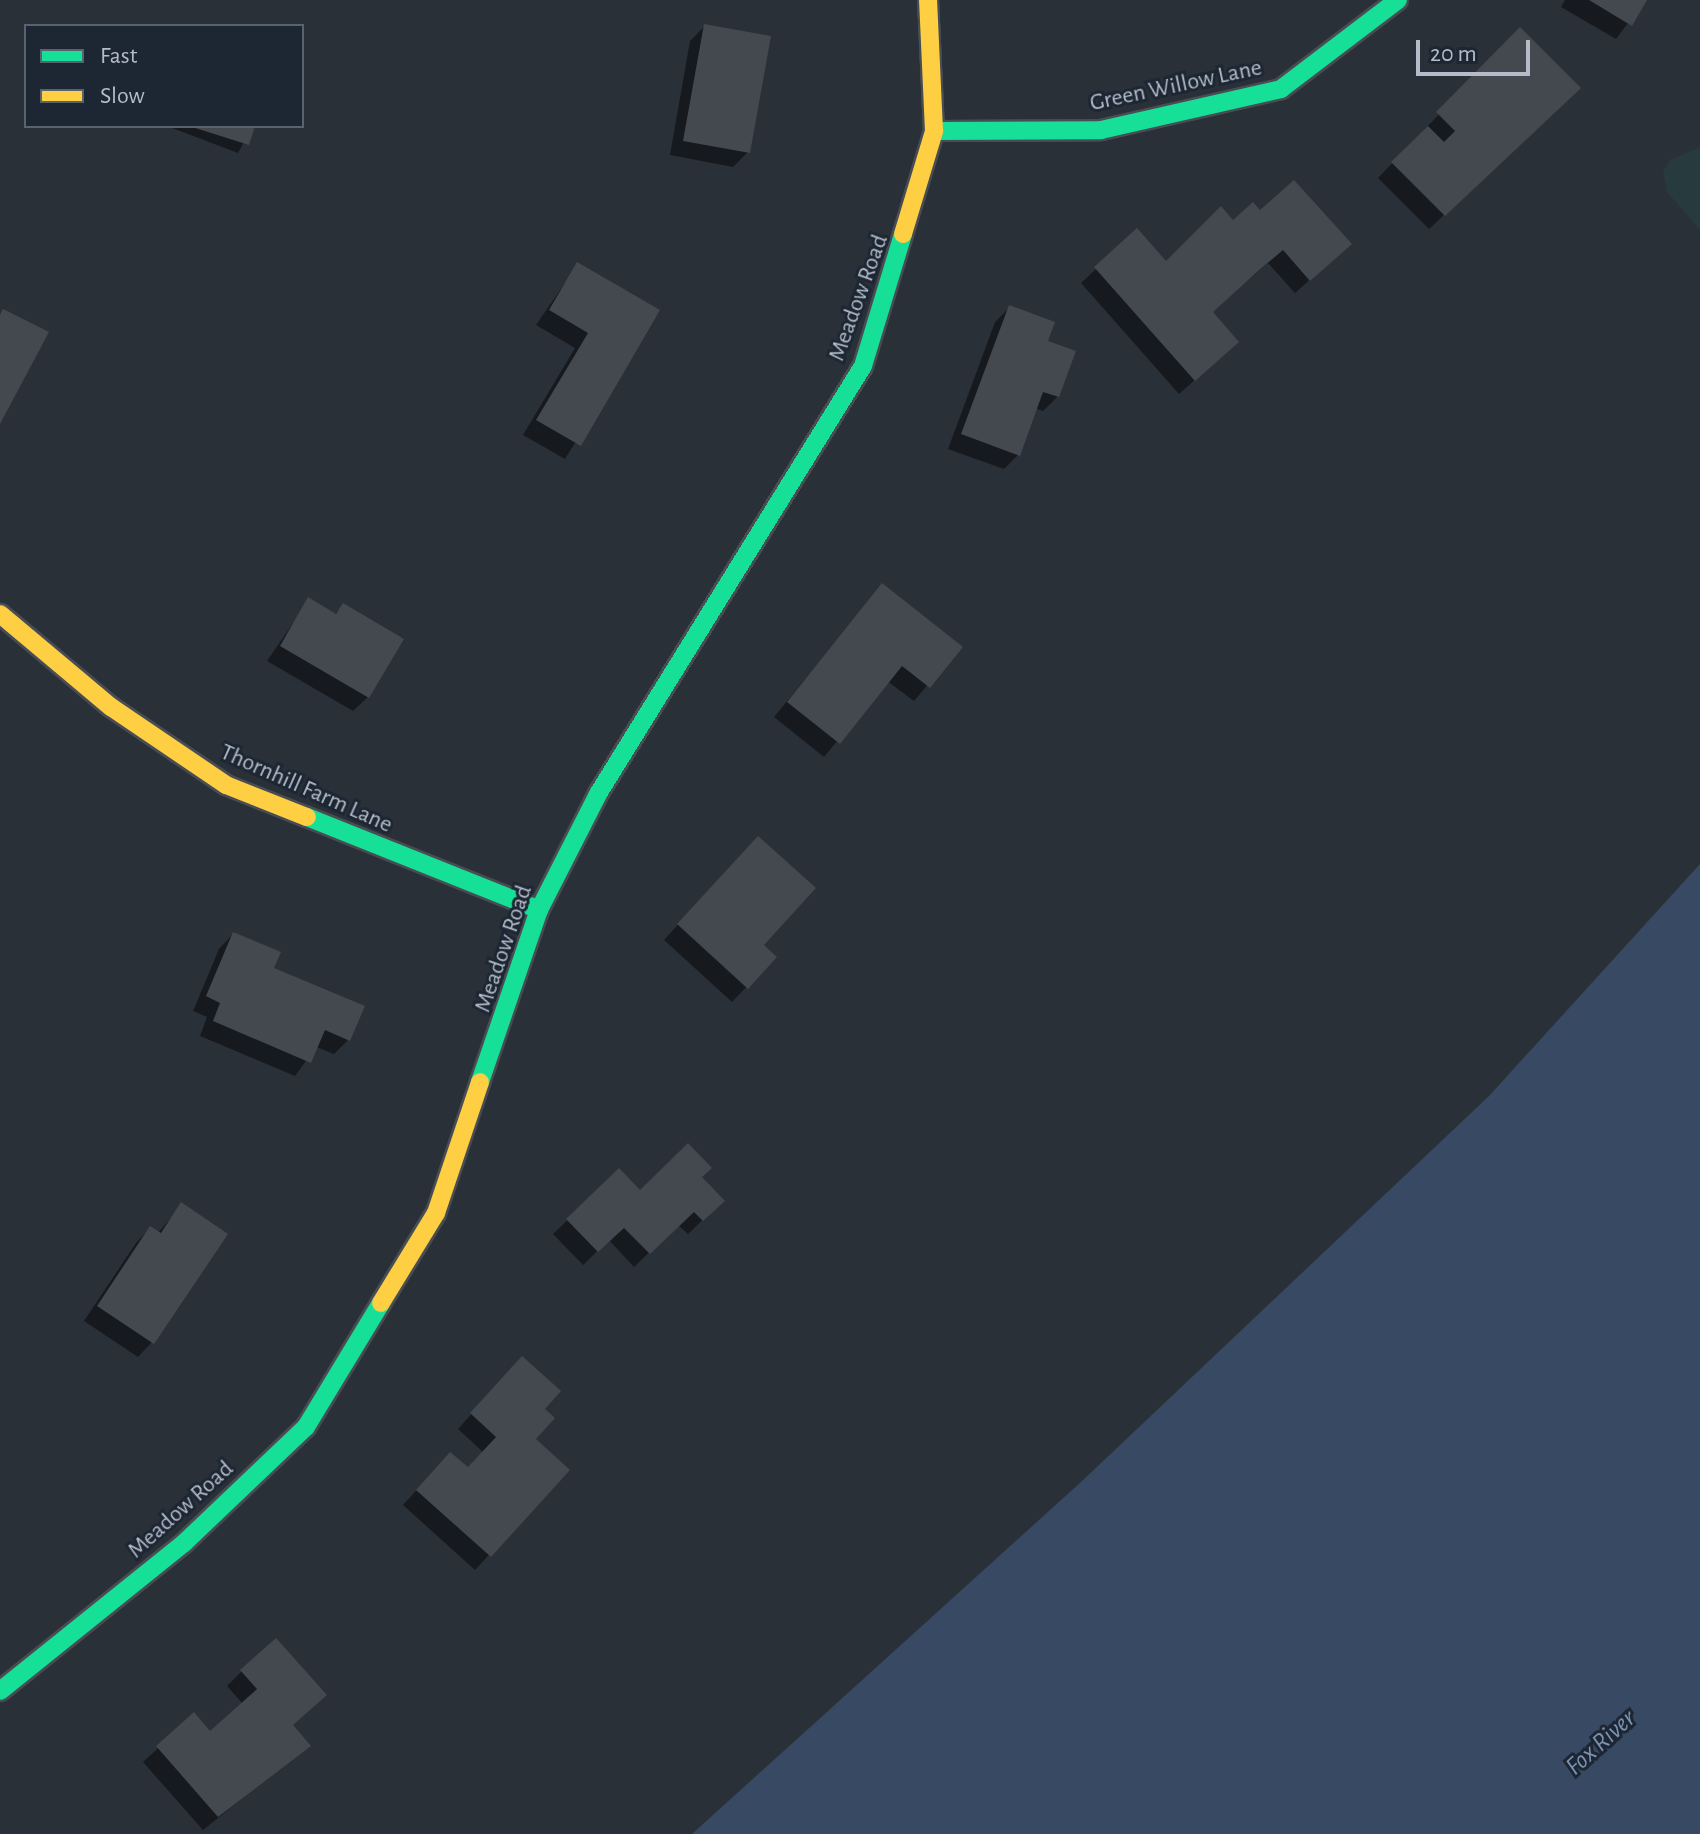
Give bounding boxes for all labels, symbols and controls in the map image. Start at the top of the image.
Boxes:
legend [24,24,304,128]
scale bar [1420,24,1534,74]
text: 20 m [1430,42,1477,66]
text: Fast [100,44,137,68]
street label: Green Willow Lane [1087,54,1265,118]
text: Slow [100,84,145,108]
street label: Meadow Road [823,231,895,365]
street label: Thornhill Farm Lane [215,738,397,840]
street label: Meadow Road [469,882,539,1016]
street label: Meadow Road [122,1455,240,1565]
water label: Fox River [1560,1704,1642,1782]

